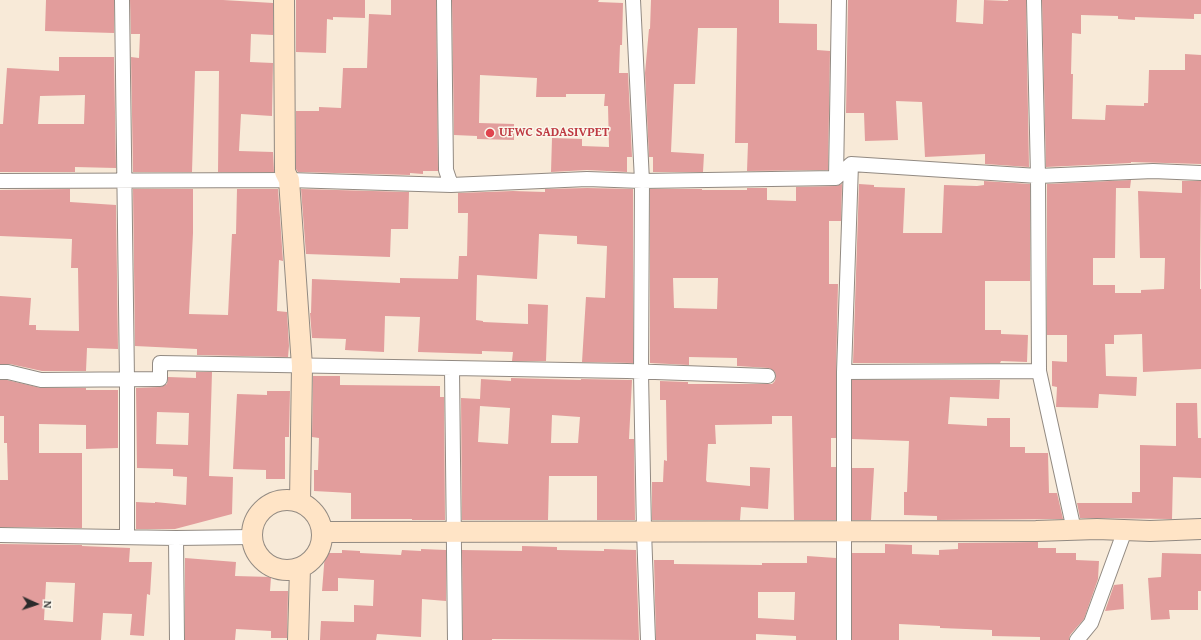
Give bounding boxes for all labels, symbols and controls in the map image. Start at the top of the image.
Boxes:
place label: UFWC SADASIVPET [499,125,609,141]
marker: UFWC SADASIVPET [484,127,496,139]
north arrow [16,584,56,624]
text: N [40,601,56,609]

